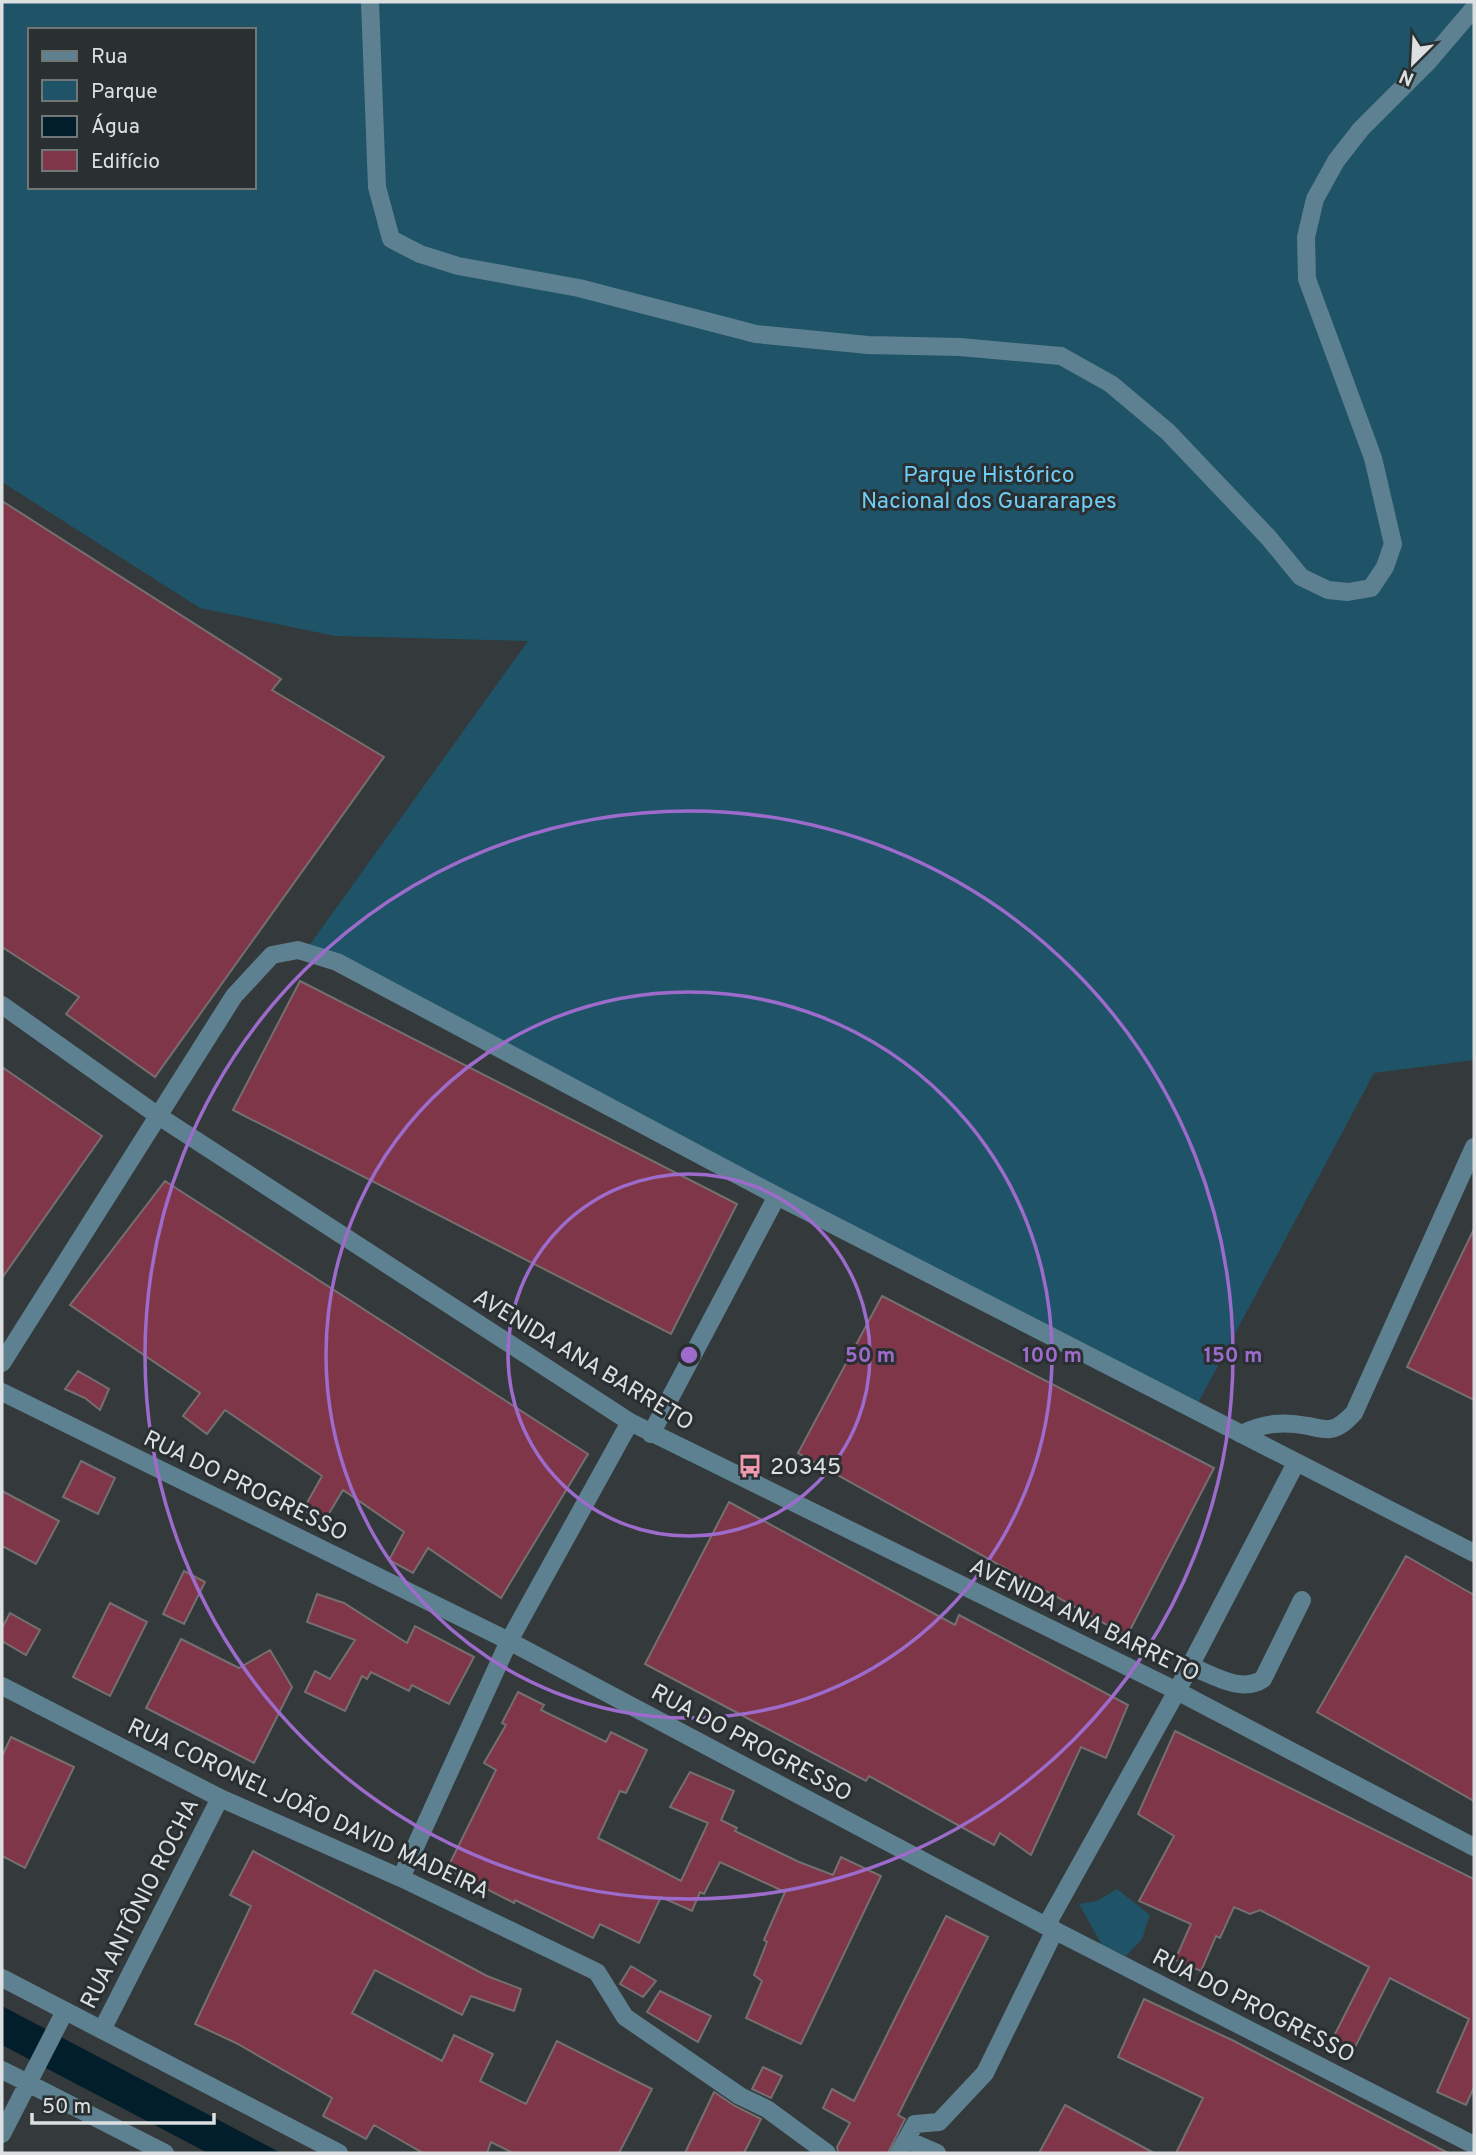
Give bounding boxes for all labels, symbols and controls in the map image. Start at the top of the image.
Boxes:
legend [28,28,256,189]
north arrow [1378,28,1448,98]
text: Rua [91,44,128,71]
text: N [1396,63,1418,90]
text: Parque [91,79,158,106]
text: Água [91,113,140,141]
text: Edifício [91,149,160,176]
park label: Parque Histórico Nacional dos Guararapes [861,462,1117,517]
street label: AVENIDA ANA BARRETO [467,1284,698,1439]
centre of rings [677,1343,701,1367]
text: 50 m [845,1343,895,1370]
text: 100 m [1022,1343,1082,1370]
text: 150 m [1204,1343,1262,1370]
street label: RUA DO PROGRESSO [138,1425,352,1549]
bus stop icon: 20345 [736,1452,764,1480]
place label: 20345 [770,1454,841,1483]
street label: AVENIDA ANA BARRETO [964,1553,1204,1690]
street label: RUA DO PROGRESSO [645,1679,856,1809]
street label: RUA CORONEL JOÃO DAVID MADEIRA [122,1712,494,1907]
street label: RUA ANTÔNIO ROCHA [74,1793,207,2014]
street label: RUA DO PROGRESSO [1147,1944,1359,2071]
scale bar [32,2082,214,2126]
text: 50 m [42,2094,91,2121]

